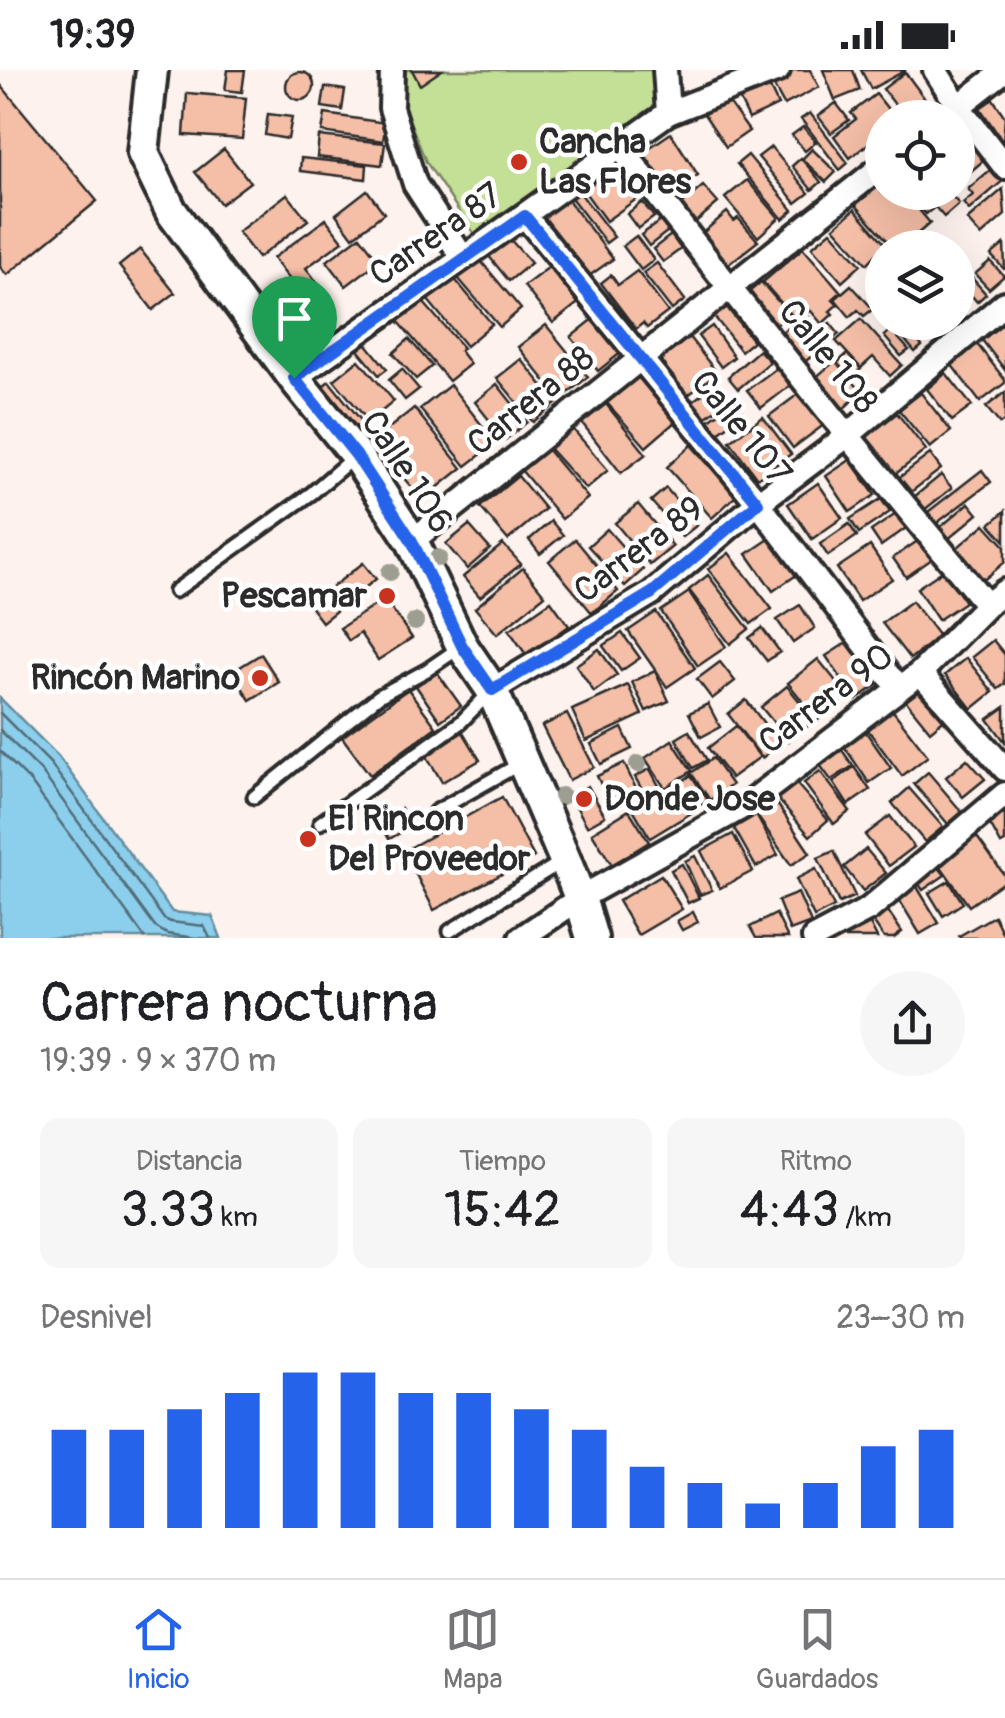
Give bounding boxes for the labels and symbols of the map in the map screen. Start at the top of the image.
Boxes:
place label: Cancha Las Flores [539,120,692,204]
marker: Cancha Las Flores [508,151,530,173]
street label: Carrera 87 [361,173,511,297]
pin [252,276,337,379]
street label: Calle 108 [769,291,887,423]
street label: Carrera 88 [458,336,604,466]
street label: Calle 107 [681,362,801,494]
street label: Calle 106 [351,402,463,542]
street label: Carrera 89 [565,487,713,613]
place label: Pescamar [221,574,367,618]
marker: Pescamar [376,585,398,607]
street label: Carrera 90 [750,634,902,764]
place label: Rincón Marino [31,656,240,700]
marker: Rincón Marino [249,667,271,689]
place label: Donde Jose [604,777,776,821]
marker: Donde Jose [573,788,595,810]
place label: El Rincon Del Proveedor [328,797,531,881]
marker: El Rincon Del Proveedor [297,828,319,850]

